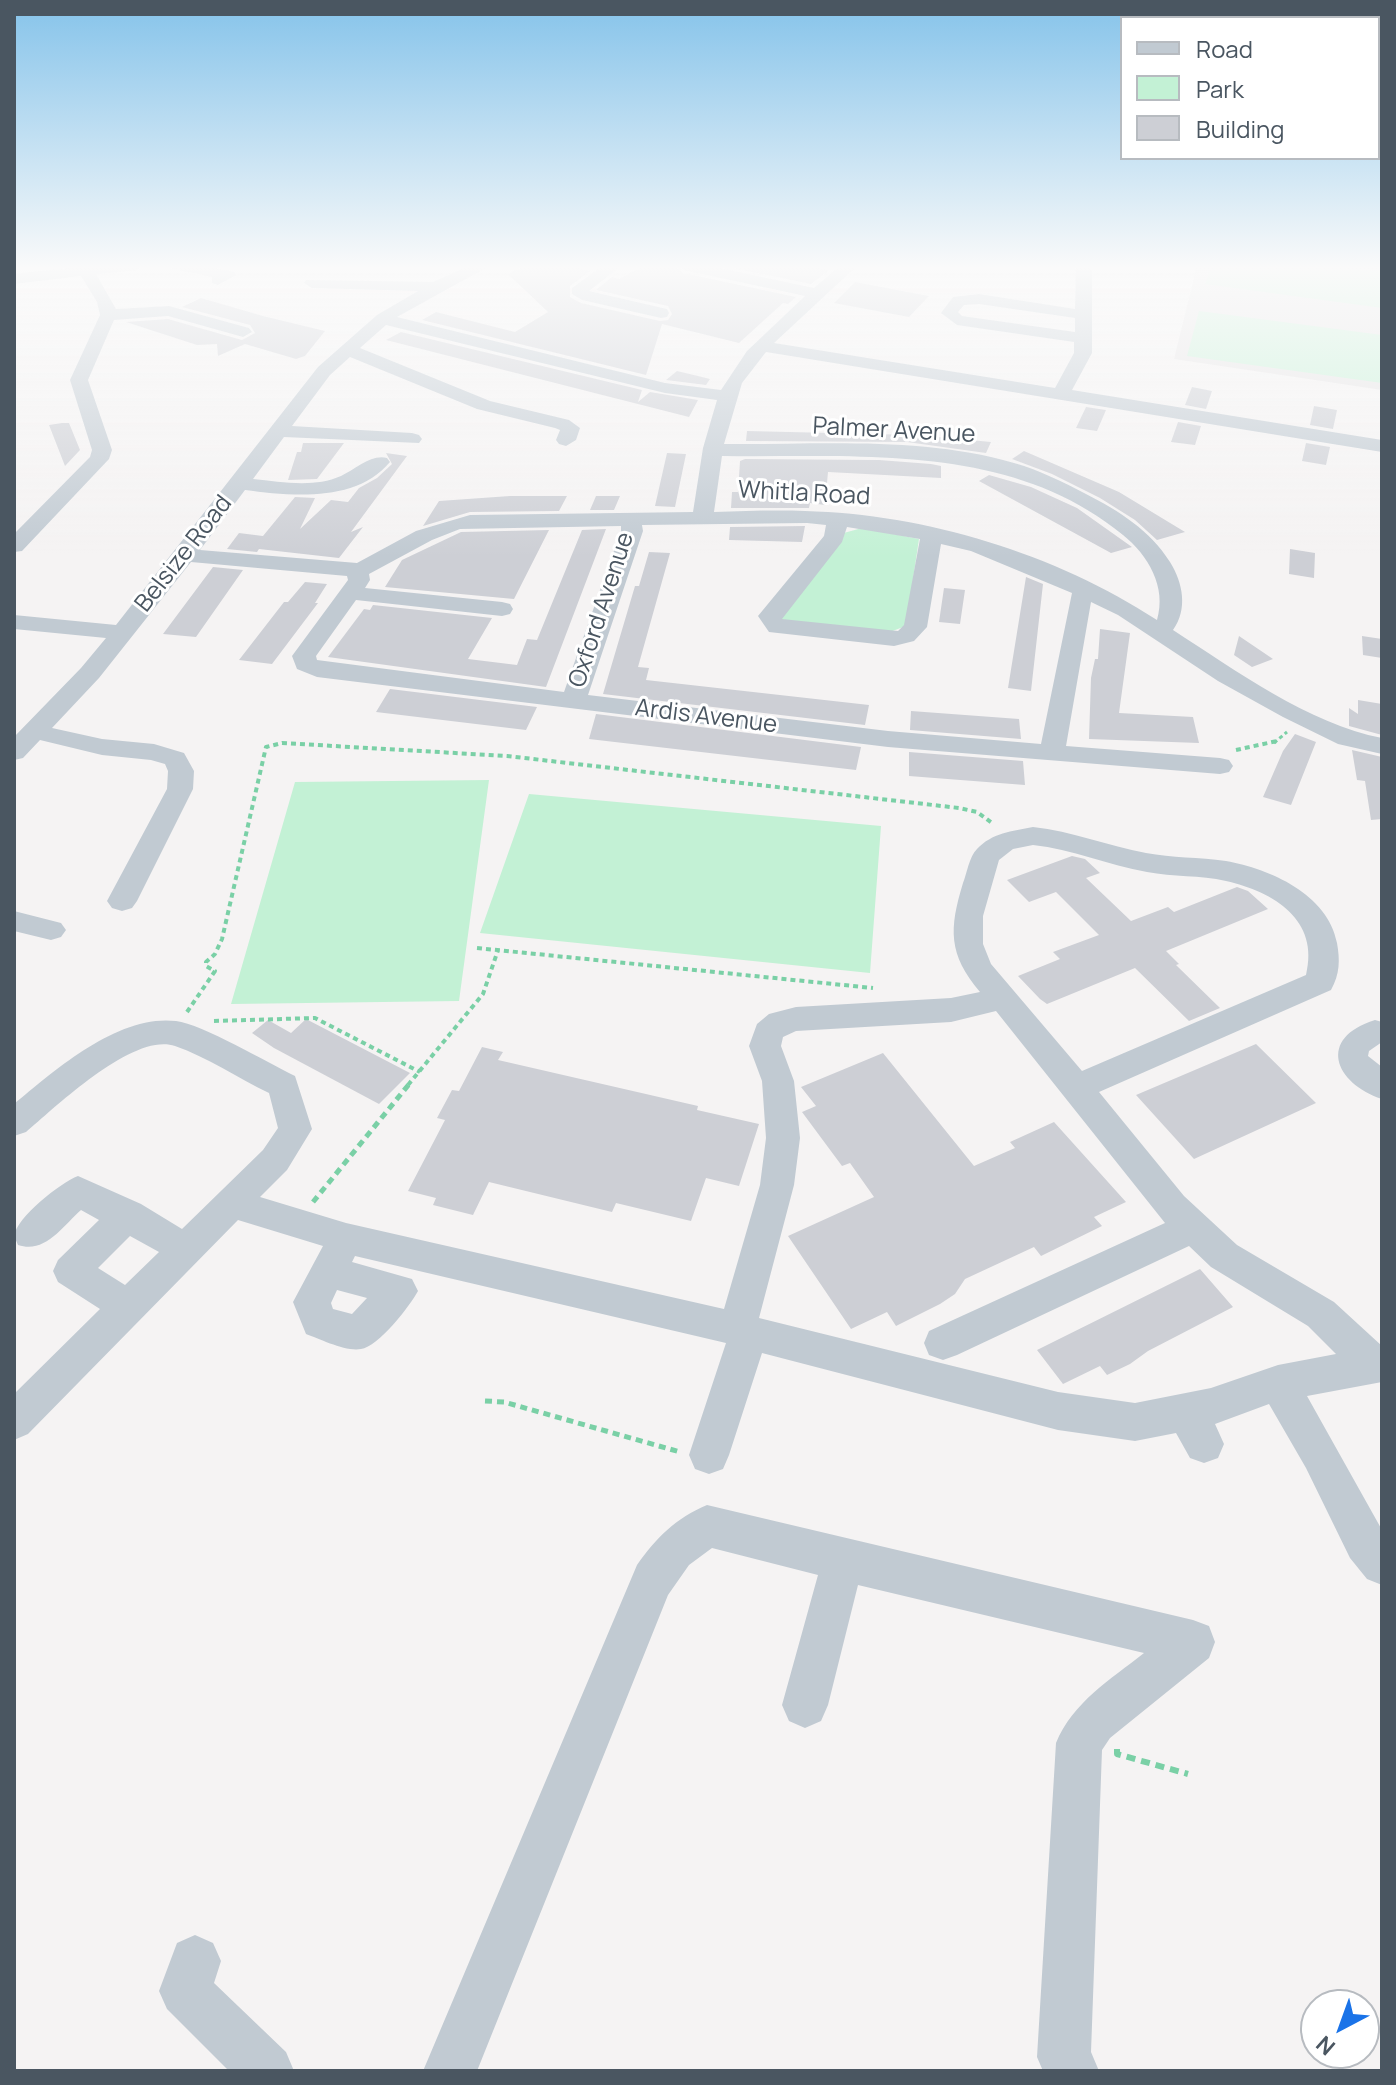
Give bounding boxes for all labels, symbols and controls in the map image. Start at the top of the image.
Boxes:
legend [1120,16,1380,160]
text: Road [1196,32,1253,65]
text: Park [1196,72,1244,105]
text: Building [1196,112,1284,145]
street label: Palmer Avenue [812,412,976,450]
street label: Whitla Road [737,476,871,512]
street label: Belsize Road [130,490,238,618]
street label: Oxford Avenue [563,529,641,691]
street label: Ardis Avenue [633,694,779,740]
north arrow [1300,1989,1380,2069]
text: N [1310,2029,1341,2062]

